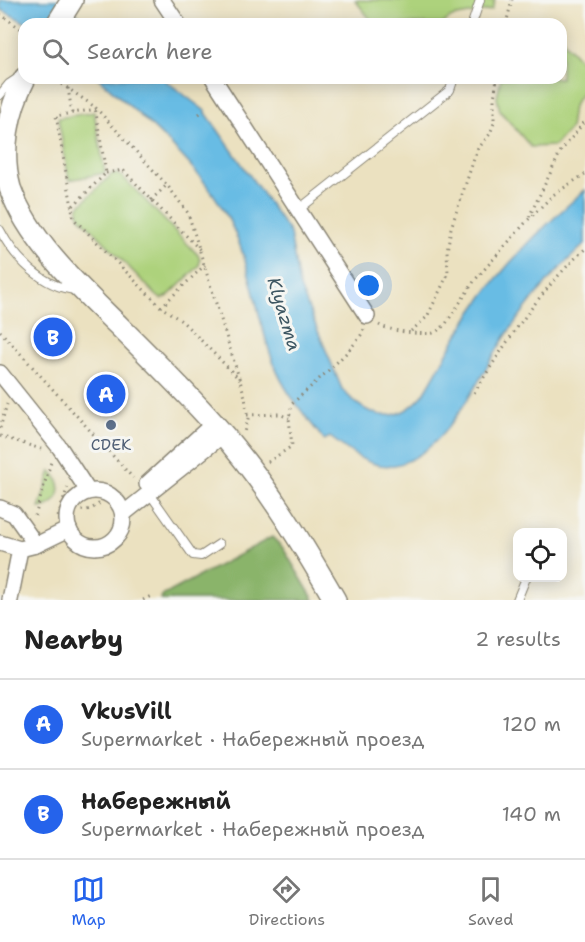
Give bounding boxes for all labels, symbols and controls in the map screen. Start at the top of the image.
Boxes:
search box [18,18,567,84]
icon: search [39,35,72,68]
text: Search here [87,37,213,66]
your location [354,271,383,300]
water label: Klyazma [261,274,307,354]
pin: B [34,314,72,360]
pin: A [86,372,126,416]
marker: CDEK [104,418,118,432]
place label: CDEK [91,434,132,455]
map controls [513,528,567,582]
button: locate [513,528,567,582]
text: Nearby [24,622,123,657]
text: 2 results [475,626,561,652]
text: VkusVill [81,697,172,726]
text: A [36,711,51,737]
text: 120 m [502,711,561,737]
text: Supermarket · Набережный проезд [81,726,424,752]
text: Набережный [81,787,231,816]
text: B [37,801,50,827]
text: 140 m [502,801,561,827]
text: Supermarket · Набережный проезд [81,816,424,842]
tab: Map [72,873,106,930]
tab: Directions [249,873,325,930]
tab: Saved [468,873,514,930]

